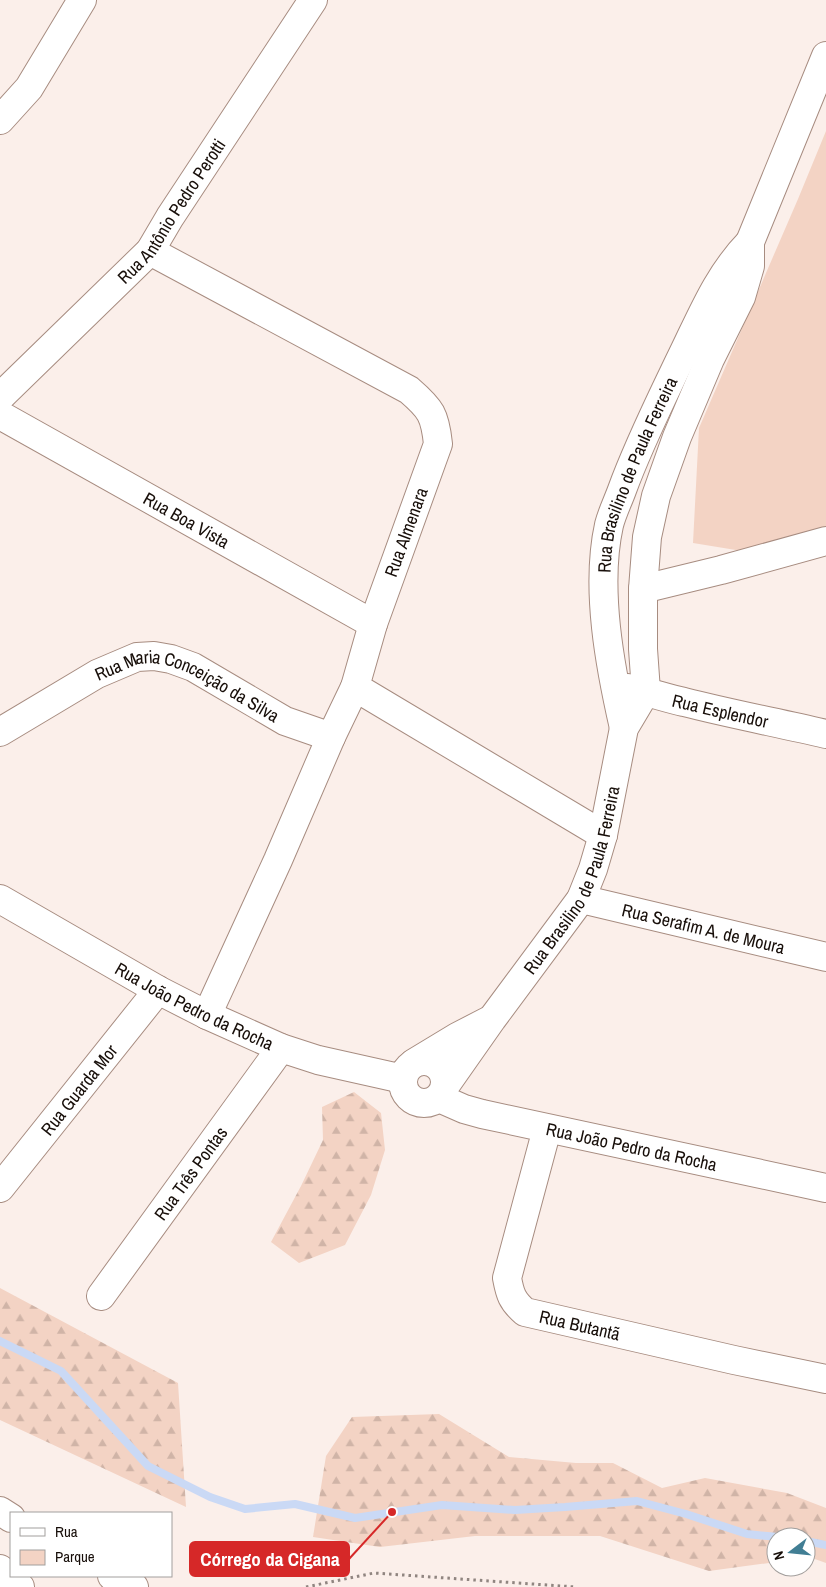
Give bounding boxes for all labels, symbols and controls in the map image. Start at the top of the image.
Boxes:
street label: Rua Antônio Pedro Perotti [111,134,231,289]
street label: Rua Brasilino de Paula Ferreira [591,372,683,573]
street label: Rua Almenara [378,484,434,580]
street label: Rua Boa Vista [139,485,234,554]
street label: Rua Maria Conceição da Silva [91,643,284,728]
street label: Rua Esplendor [670,687,771,733]
street label: Rua Brasilino de Paula Ferreira [517,784,625,979]
street label: Rua Serafim A. de Moura [620,897,788,959]
street label: Rua João Pedro da Rocha [111,956,278,1056]
street label: Rua Guarda Mor [35,1039,123,1140]
street label: Rua João Pedro da Rocha [544,1116,719,1177]
street label: Rua Três Pontas [148,1121,233,1225]
street label: Rua Butantã [537,1303,623,1346]
legend [10,1512,172,1577]
text: Rua [55,1521,78,1542]
north arrow [766,1527,816,1577]
callout: Córrego da Cigana [190,1542,349,1576]
text: Parque [55,1546,95,1567]
text: Córrego da Cigana [200,1546,340,1572]
text: N [769,1549,788,1562]

